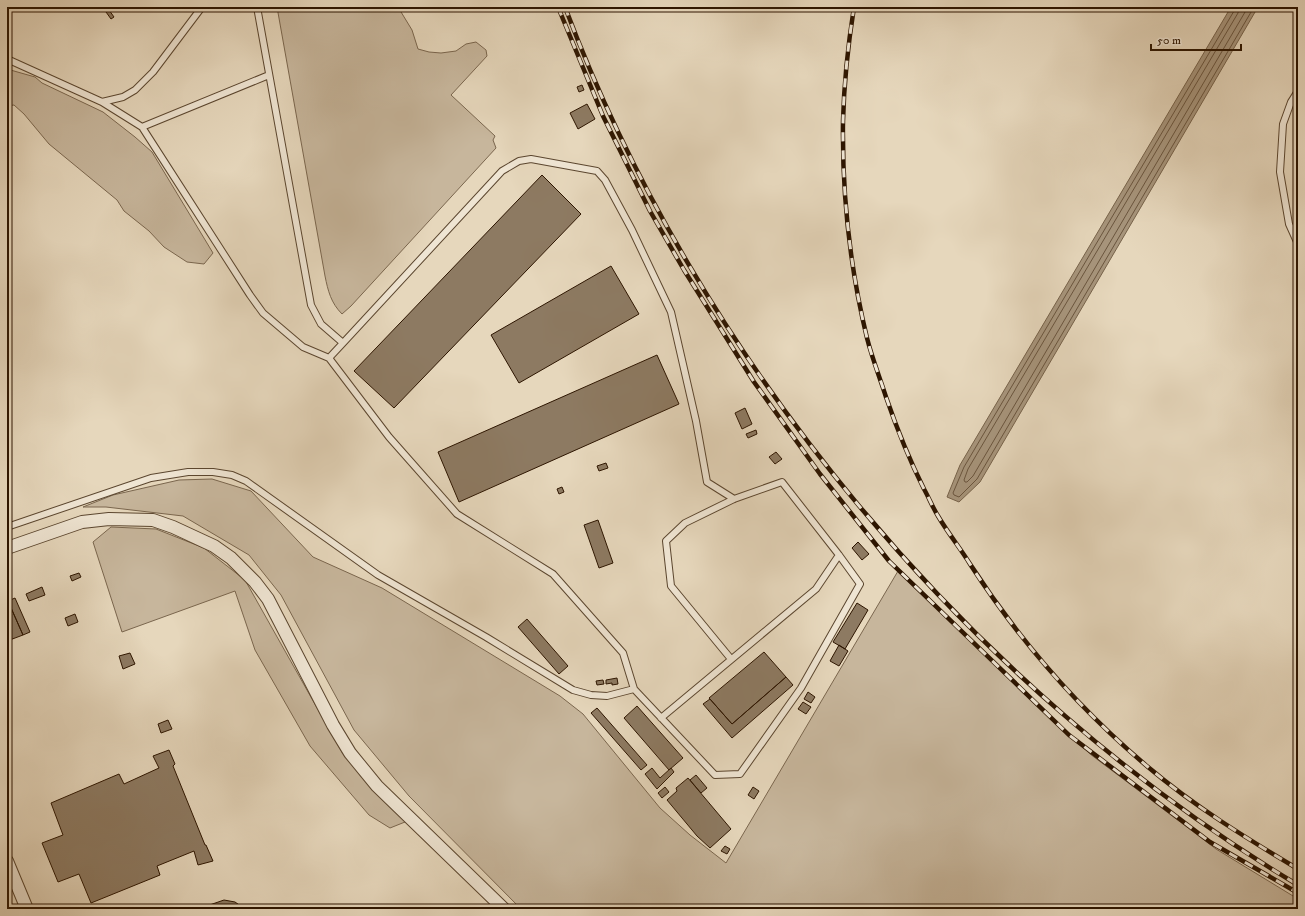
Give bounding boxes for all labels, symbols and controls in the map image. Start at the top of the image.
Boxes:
scale bar [1151,26,1241,52]
text: 50 m [1157,33,1181,48]

